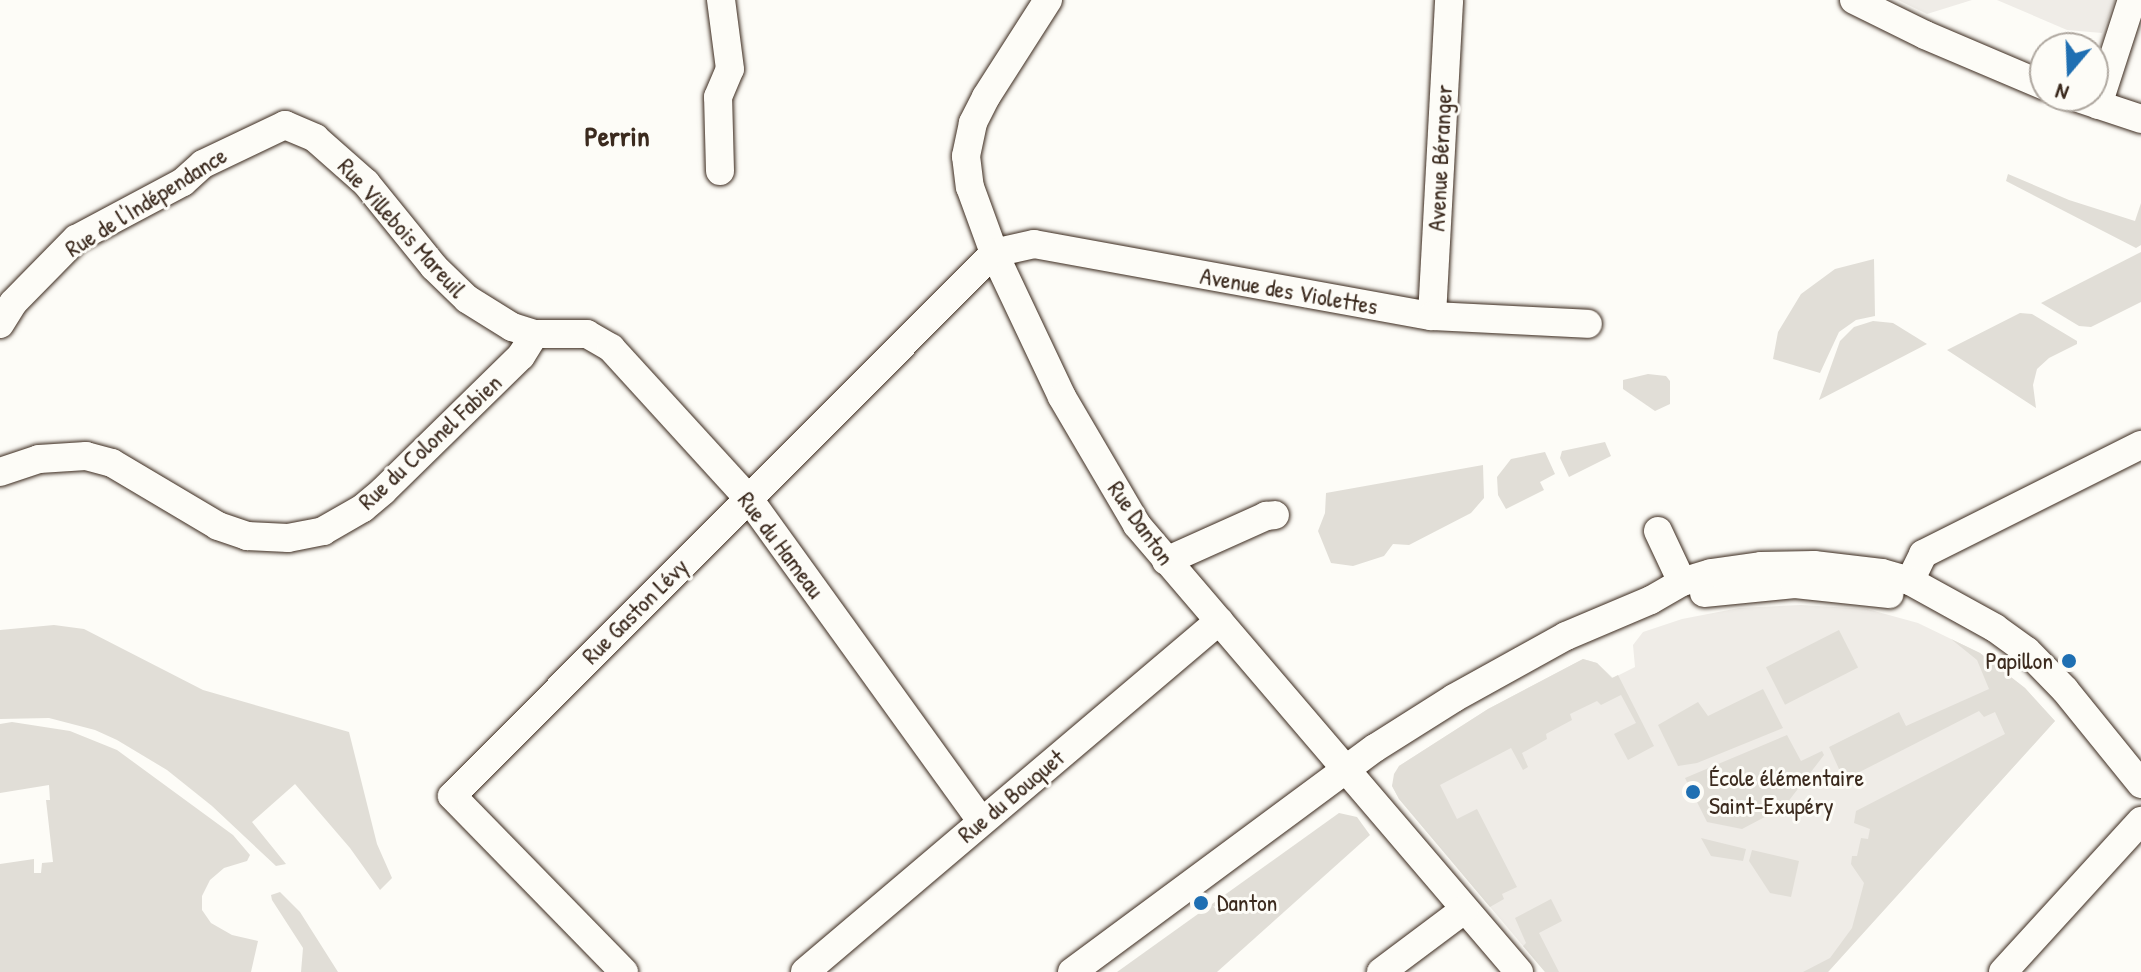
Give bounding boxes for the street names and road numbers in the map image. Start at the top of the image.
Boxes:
street label: Avenue Béranger [1422,84,1458,232]
street label: Rue de l'Indépendance [60,141,232,263]
street label: Rue Villebois Mareuil [332,152,472,304]
street label: Avenue des Violettes [1198,261,1380,321]
street label: Rue du Colonel Fabien [352,368,508,516]
street label: Rue Danton [1102,475,1180,571]
street label: Rue du Hameau [732,486,830,604]
street label: Rue Gaston Lévy [576,552,694,670]
street label: Rue du Bouquet [952,743,1070,849]

